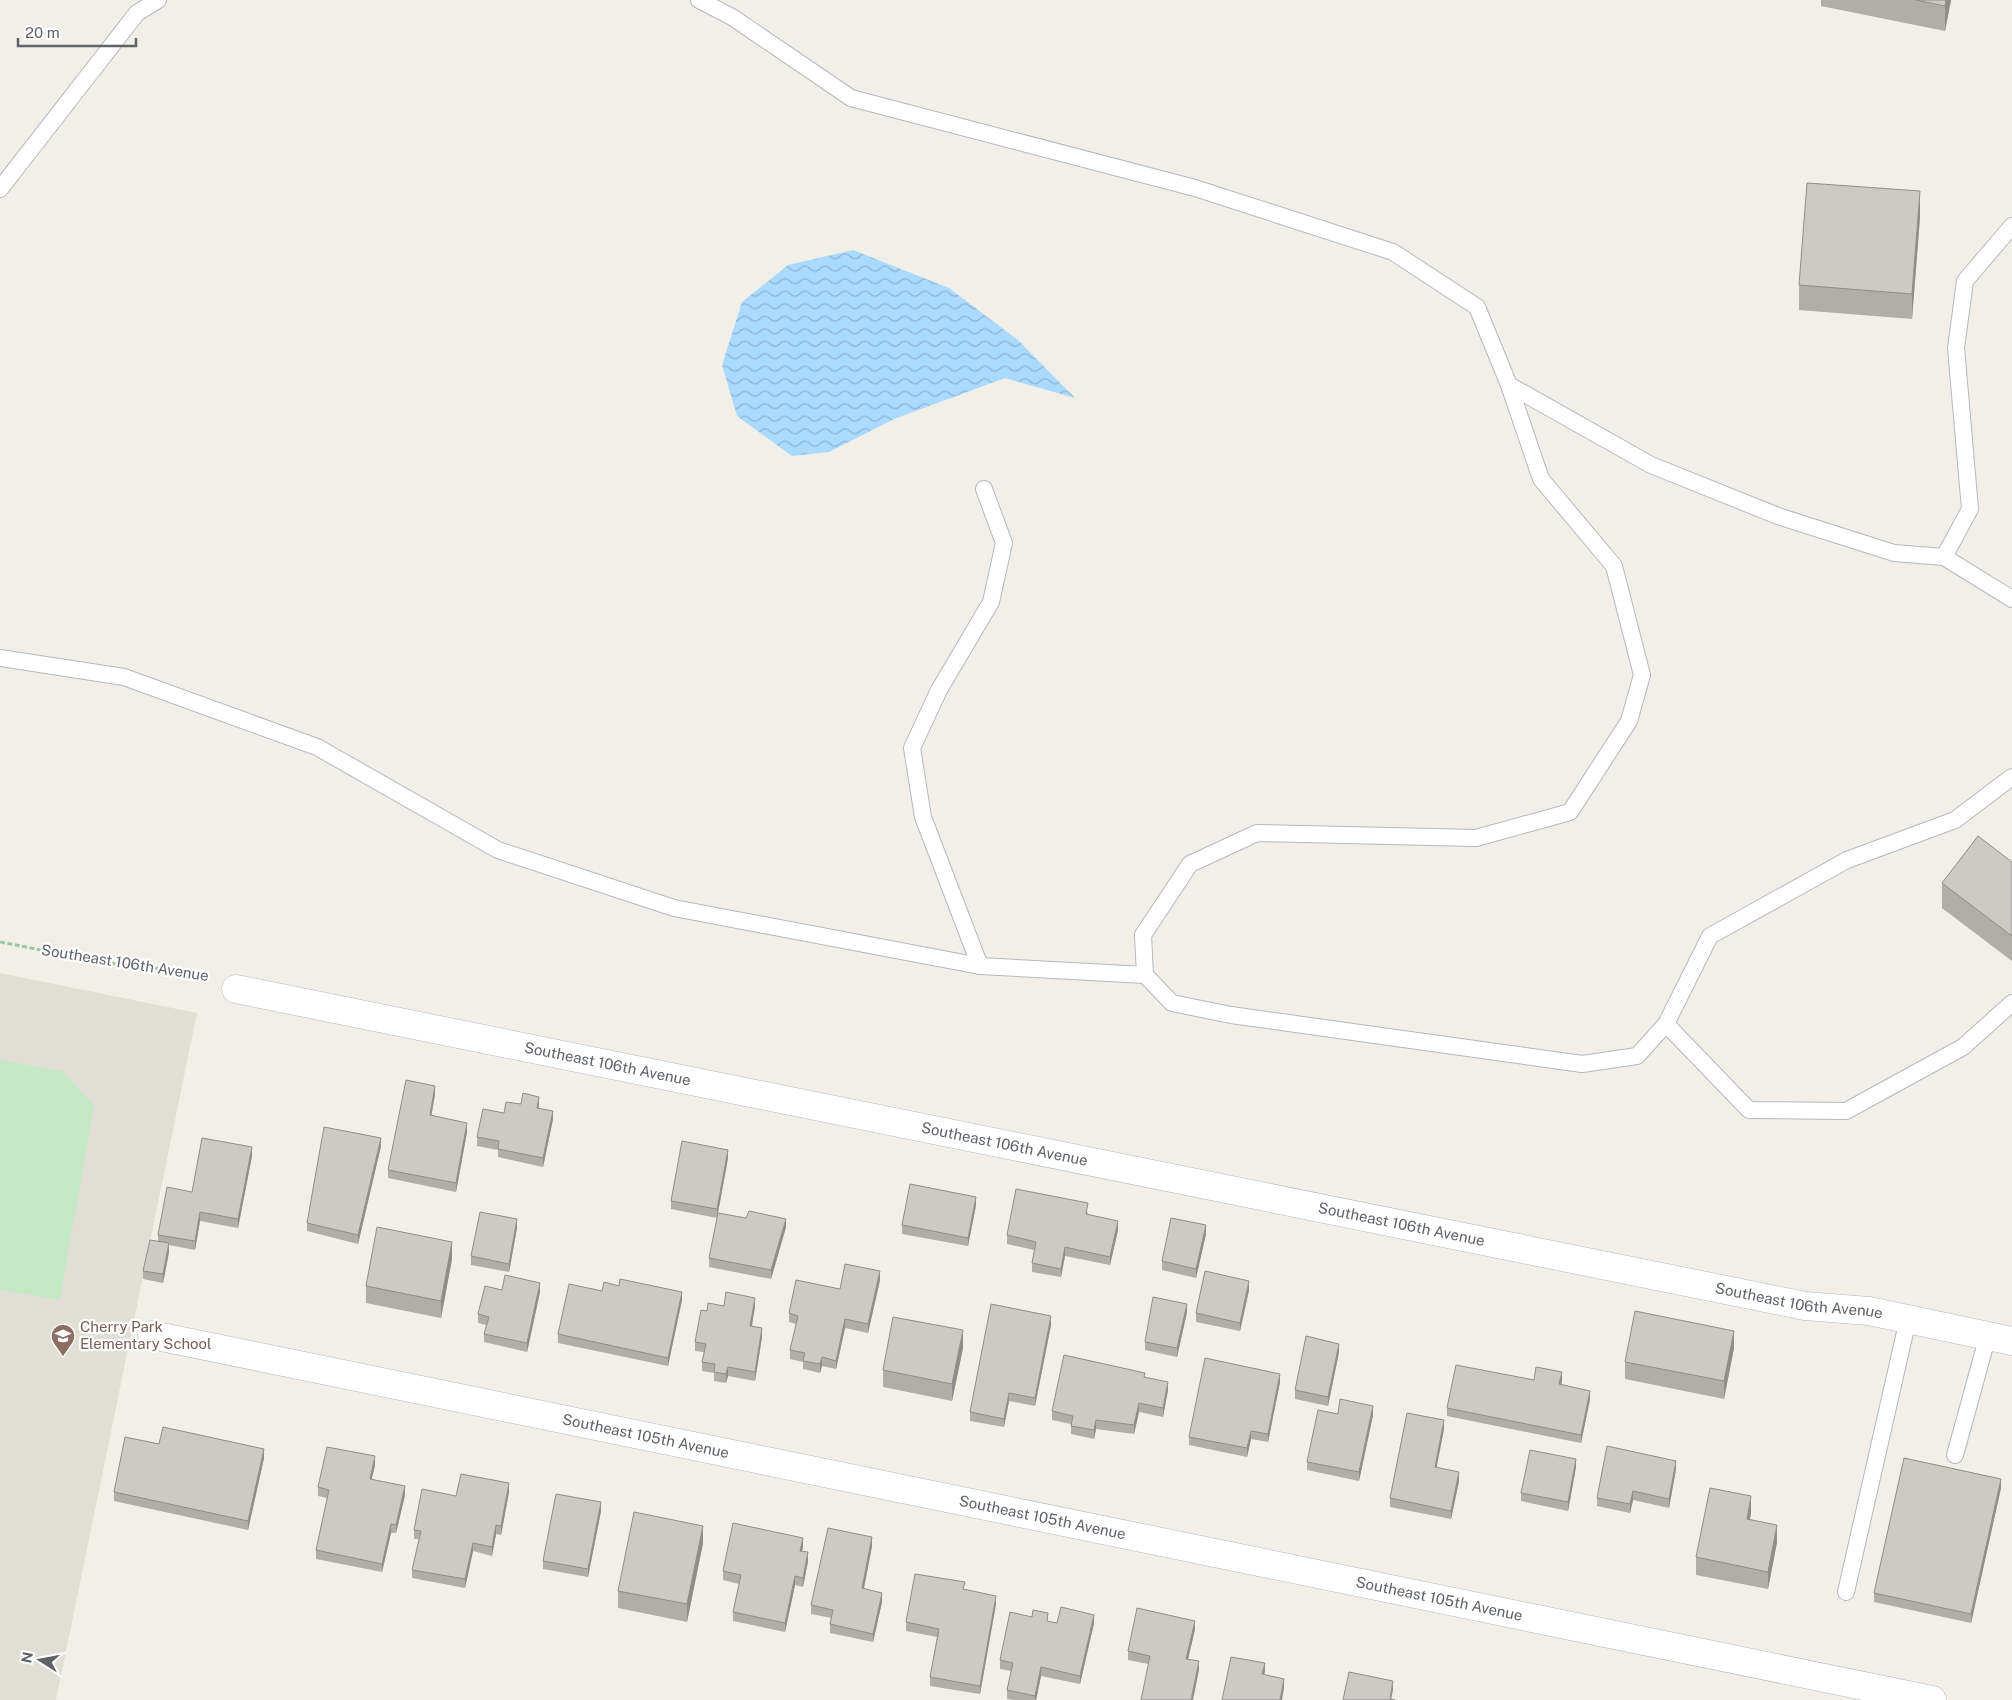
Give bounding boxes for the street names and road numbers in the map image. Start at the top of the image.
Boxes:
street label: Southeast 106th Avenue [40,941,210,984]
street label: Southeast 106th Avenue [523,1038,692,1089]
street label: Southeast 106th Avenue [920,1119,1089,1169]
street label: Southeast 106th Avenue [1317,1199,1486,1249]
street label: Southeast 106th Avenue [1714,1279,1884,1322]
street label: Southeast 105th Avenue [561,1410,731,1461]
street label: Southeast 105th Avenue [958,1492,1128,1543]
street label: Southeast 105th Avenue [1354,1573,1524,1624]

